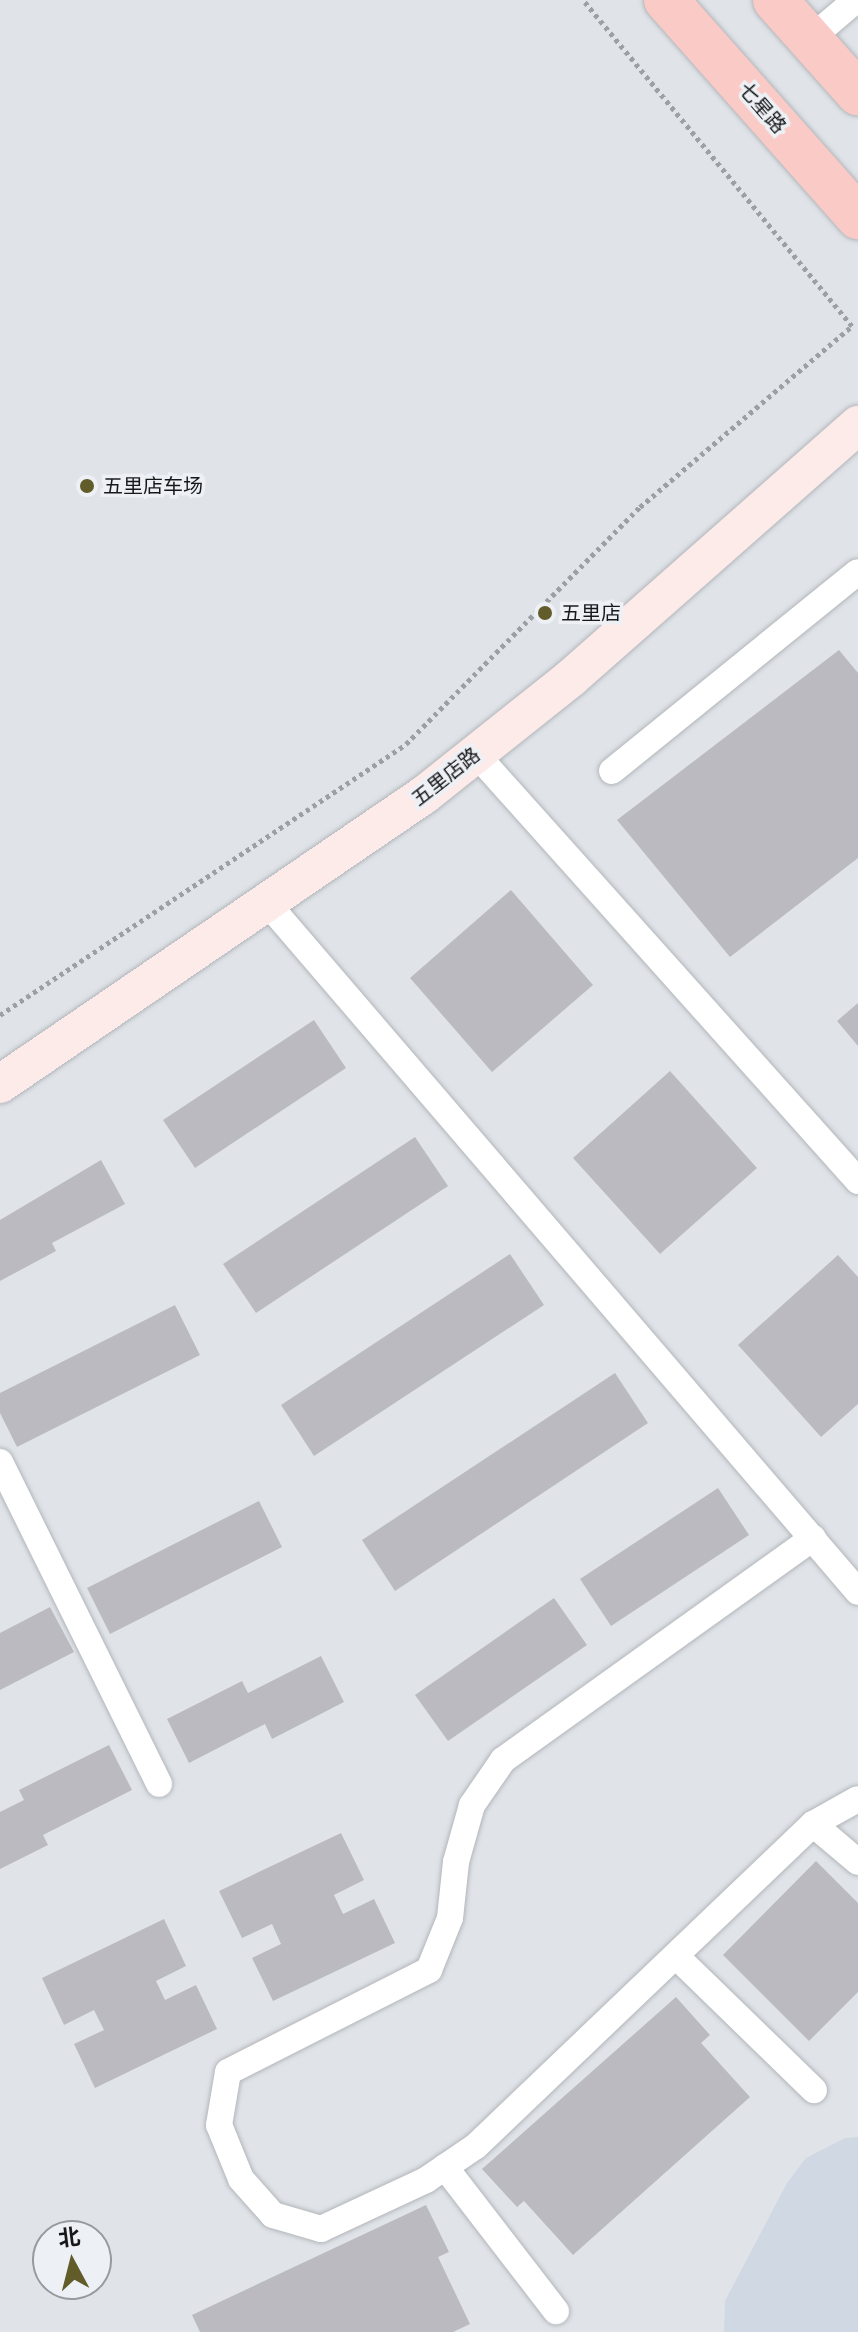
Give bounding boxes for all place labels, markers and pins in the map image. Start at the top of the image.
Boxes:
place label: 五里店车场 [103,474,203,498]
marker: 五里店车场 [78,477,96,495]
place label: 五里店 [561,601,621,625]
marker: 五里店 [536,604,554,622]

